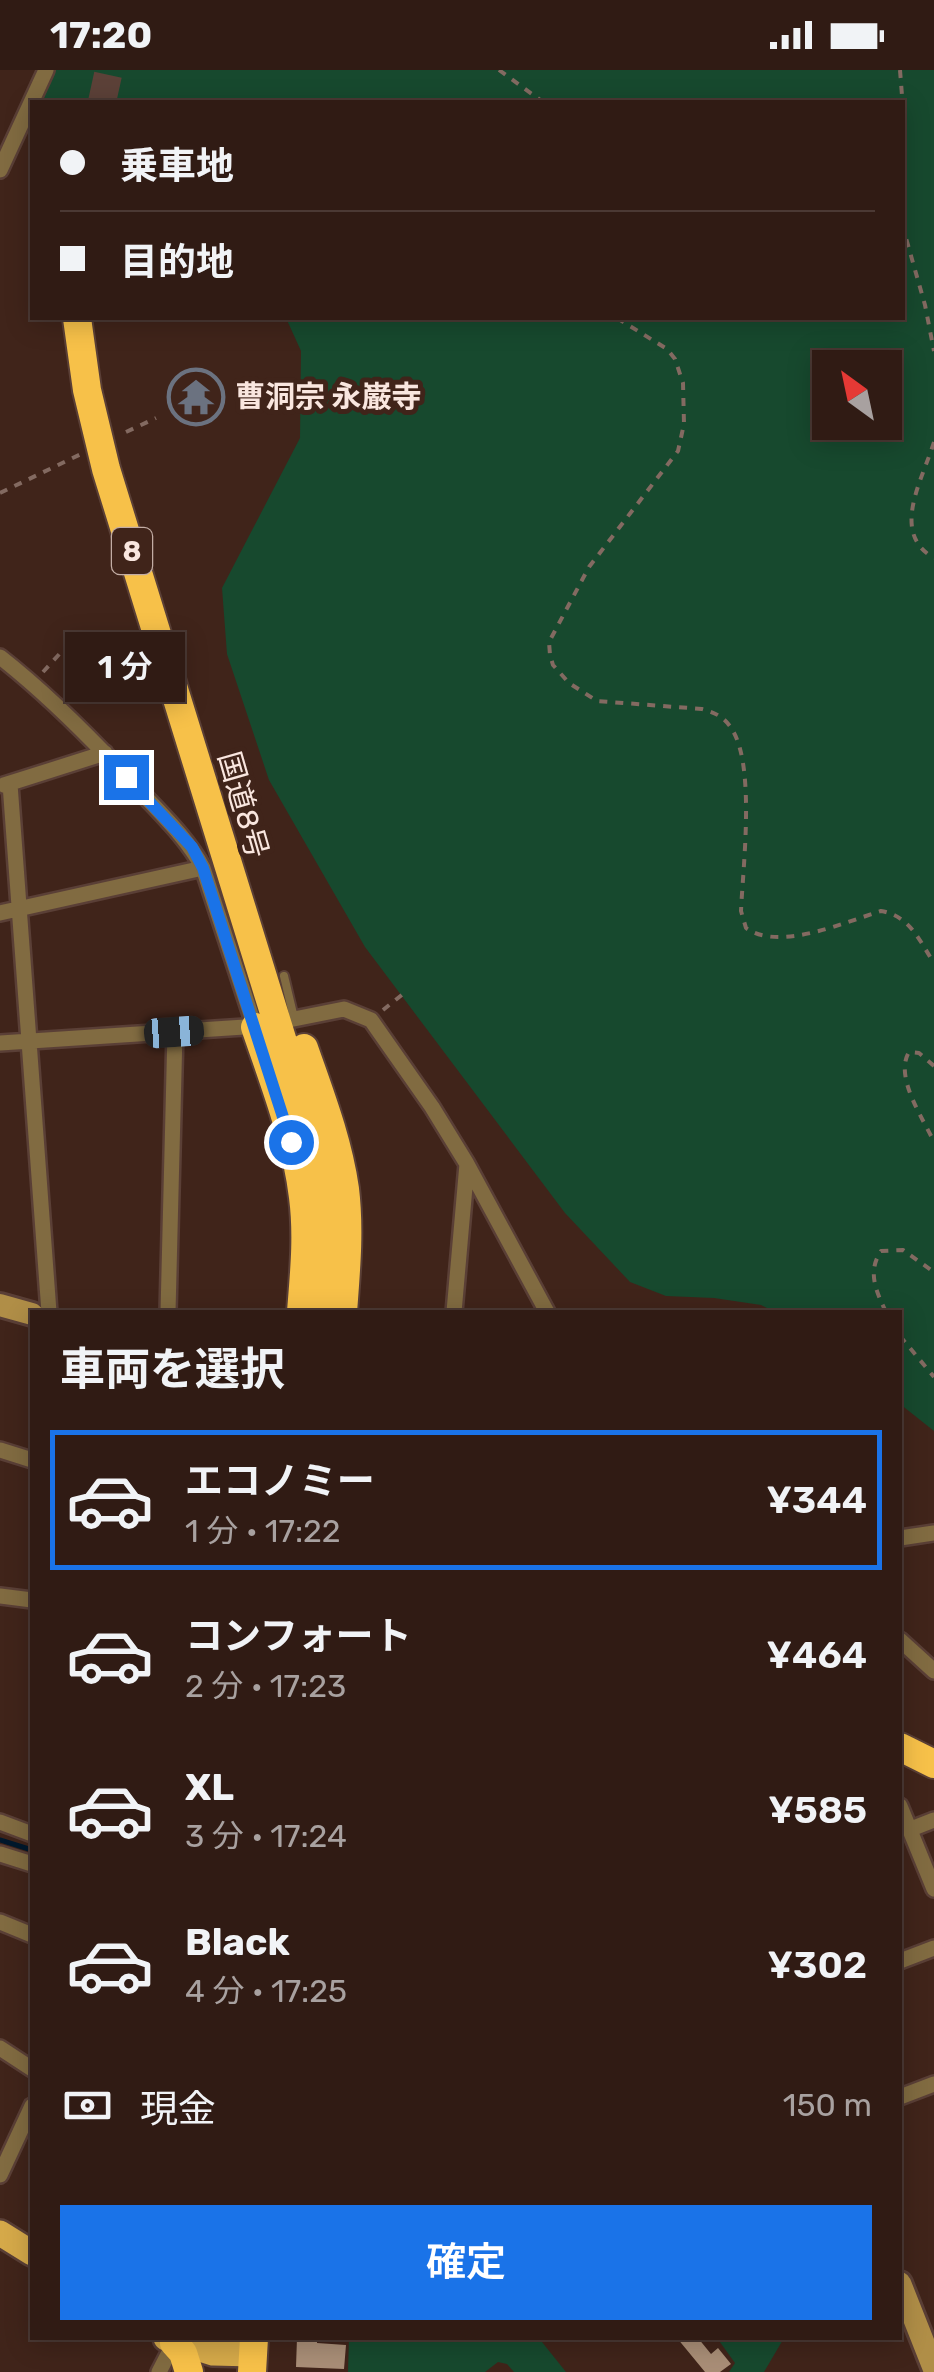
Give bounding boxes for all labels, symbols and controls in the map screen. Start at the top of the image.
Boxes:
text: 17:20 [50,12,152,58]
text: 乗車地 [120,143,234,189]
text: 目的地 [120,239,234,285]
north arrow [812,350,902,440]
map controls [812,350,902,440]
temple icon: 曹洞宗 永巌寺 [166,367,226,427]
place label: 曹洞宗 永巌寺 [235,379,421,415]
road number: 8 [112,528,152,574]
callout: 1 分 [66,632,186,702]
text: 1 分 [98,648,152,686]
street label: 国道8号 [211,748,275,862]
route end [104,755,149,800]
car [143,1015,205,1049]
route start [269,1120,314,1165]
text: 車両を選択 [60,1343,285,1396]
icon: car [65,1455,155,1545]
text: エコノミー [185,1458,375,1504]
text: ¥344 [766,1477,867,1523]
text: 1 分 · 17:22 [185,1512,341,1550]
icon: car [65,1610,155,1700]
text: コンフォート [185,1613,412,1659]
text: ¥464 [767,1632,867,1678]
text: 2 分 · 17:23 [185,1667,346,1705]
text: XL [185,1764,234,1810]
icon: car [65,1765,155,1855]
text: ¥585 [768,1787,867,1833]
text: 3 分 · 17:24 [185,1817,347,1855]
text: Black [185,1919,290,1965]
icon: car [65,1920,155,2010]
text: ¥302 [768,1942,867,1988]
text: 4 分 · 17:25 [185,1972,347,2010]
icon: cash [60,2078,115,2133]
text: 現金 [140,2086,216,2132]
text: 150 m [783,2086,872,2124]
button: 確定 [60,2205,872,2320]

